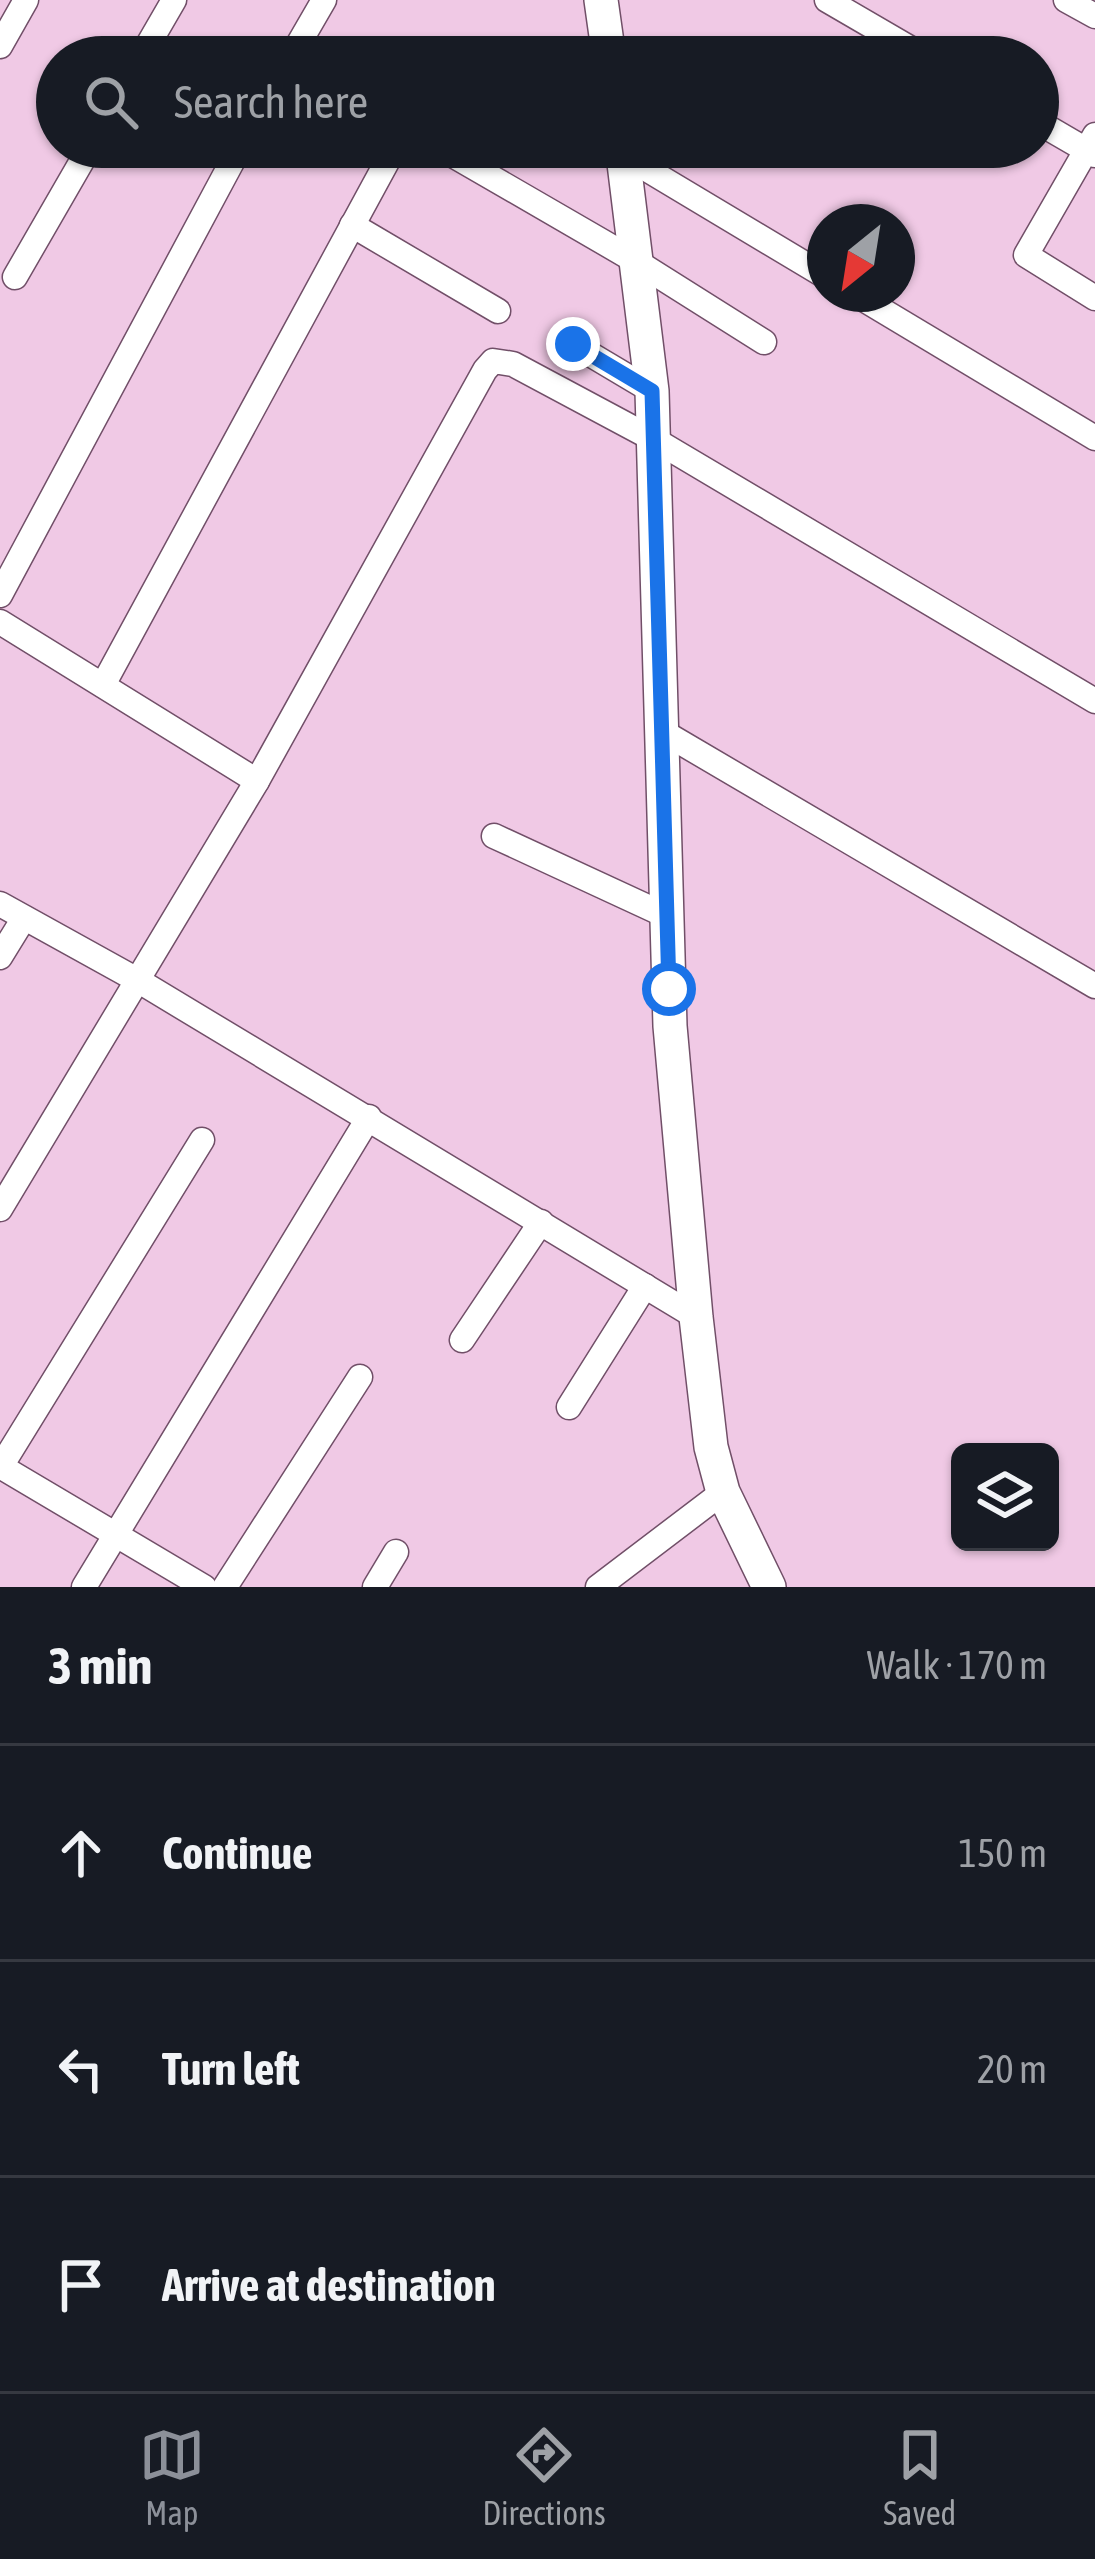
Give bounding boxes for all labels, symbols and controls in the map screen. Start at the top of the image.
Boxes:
search box [36,36,1059,168]
icon: search [78,69,144,135]
text: Search here [174,76,368,128]
north arrow [807,204,915,312]
route end [546,317,600,371]
route start [642,962,696,1016]
map controls [951,1443,1059,1551]
button: layers [951,1443,1059,1551]
text: 3 min [48,1636,152,1695]
text: Walk · 170 m [867,1643,1047,1687]
icon: ahead [48,1820,114,1886]
text: Continue [162,1827,313,1879]
text: 150 m [959,1831,1047,1875]
icon: left [48,2036,114,2102]
text: Turn left [162,2043,300,2095]
text: 20 m [977,2047,1047,2091]
icon: arrive [48,2252,114,2318]
text: Arrive at destination [162,2259,496,2311]
tab: Map [139,2422,205,2532]
tab: Directions [482,2422,606,2532]
tab: Saved [883,2422,956,2532]

